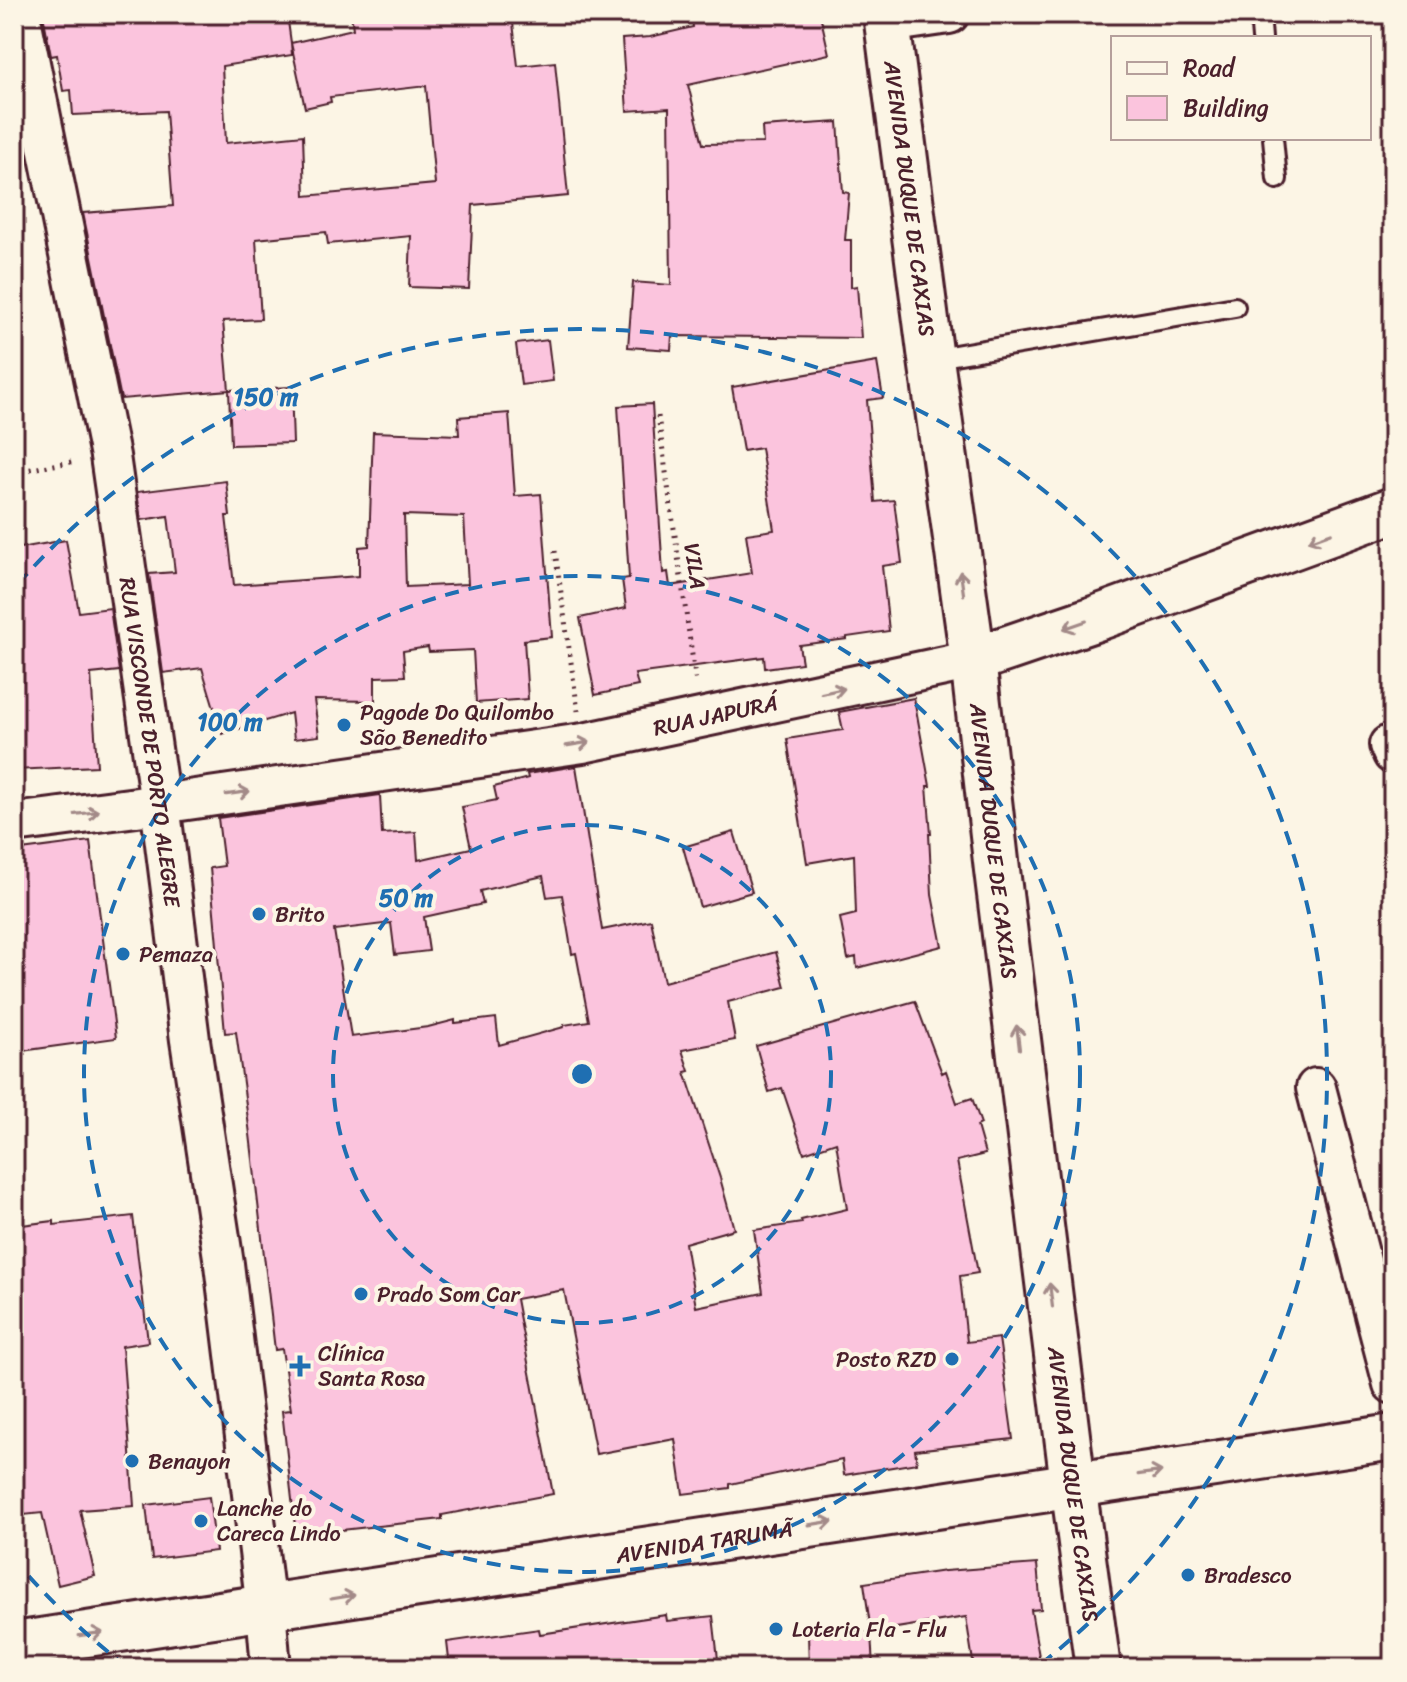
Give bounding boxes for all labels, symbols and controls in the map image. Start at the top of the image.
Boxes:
legend [1111,36,1371,140]
text: Road [1183,47,1237,89]
street label: AVENIDA DUQUE DE CAXIAS [873,57,947,339]
text: Building [1183,87,1269,129]
text: 150 m [234,376,299,418]
one-way arrow [1308,531,1332,545]
street label: VILA [672,540,718,592]
one-way arrow [955,570,970,596]
street label: RUA VISCONDE DE PORTO ALEGRE [108,575,193,911]
one-way arrow [1063,619,1088,633]
street label: RUA JAPURÁ [650,682,784,747]
one-way arrow [819,683,845,698]
place label: Pagode Do Quilombo São Benedito [360,693,554,757]
street label: AVENIDA DUQUE DE CAXIAS [958,700,1030,981]
text: 100 m [197,701,263,743]
marker: Pagode Do Quilombo São Benedito [335,716,353,734]
one-way arrow [565,735,590,750]
one-way arrow [225,785,250,800]
one-way arrow [73,806,100,821]
text: 50 m [379,877,434,919]
place label: Brito [275,895,325,934]
marker: Brito [250,905,268,923]
place label: Pemaza [139,935,213,974]
marker: Pemaza [114,945,132,963]
one-way arrow [1011,1024,1026,1051]
centre of rings [568,1060,596,1088]
place label: Prado Som Car [377,1275,521,1314]
one-way arrow [1043,1282,1058,1309]
marker: Prado Som Car [352,1285,370,1303]
place label: Clínica Santa Rosa [318,1334,425,1398]
place label: Posto RZD [836,1340,937,1379]
street label: AVENIDA DUQUE DE CAXIAS [1036,1343,1111,1624]
marker: Posto RZD [943,1350,961,1368]
marker: Clínica Santa Rosa [289,1355,311,1377]
place label: Benayon [148,1442,230,1481]
marker: Benayon [123,1452,141,1470]
one-way arrow [1137,1465,1162,1480]
place label: Lanche do Careca Lindo [217,1489,341,1553]
street label: AVENIDA TARUMÃ [612,1508,798,1575]
marker: Lanche do Careca Lindo [192,1512,210,1530]
one-way arrow [808,1515,834,1530]
place label: Bradesco [1204,1556,1292,1595]
marker: Bradesco [1179,1566,1197,1584]
one-way arrow [330,1589,355,1604]
place label: Loteria Fla - Flu [792,1610,947,1649]
marker: Loteria Fla - Flu [767,1620,785,1638]
one-way arrow [78,1626,103,1641]

